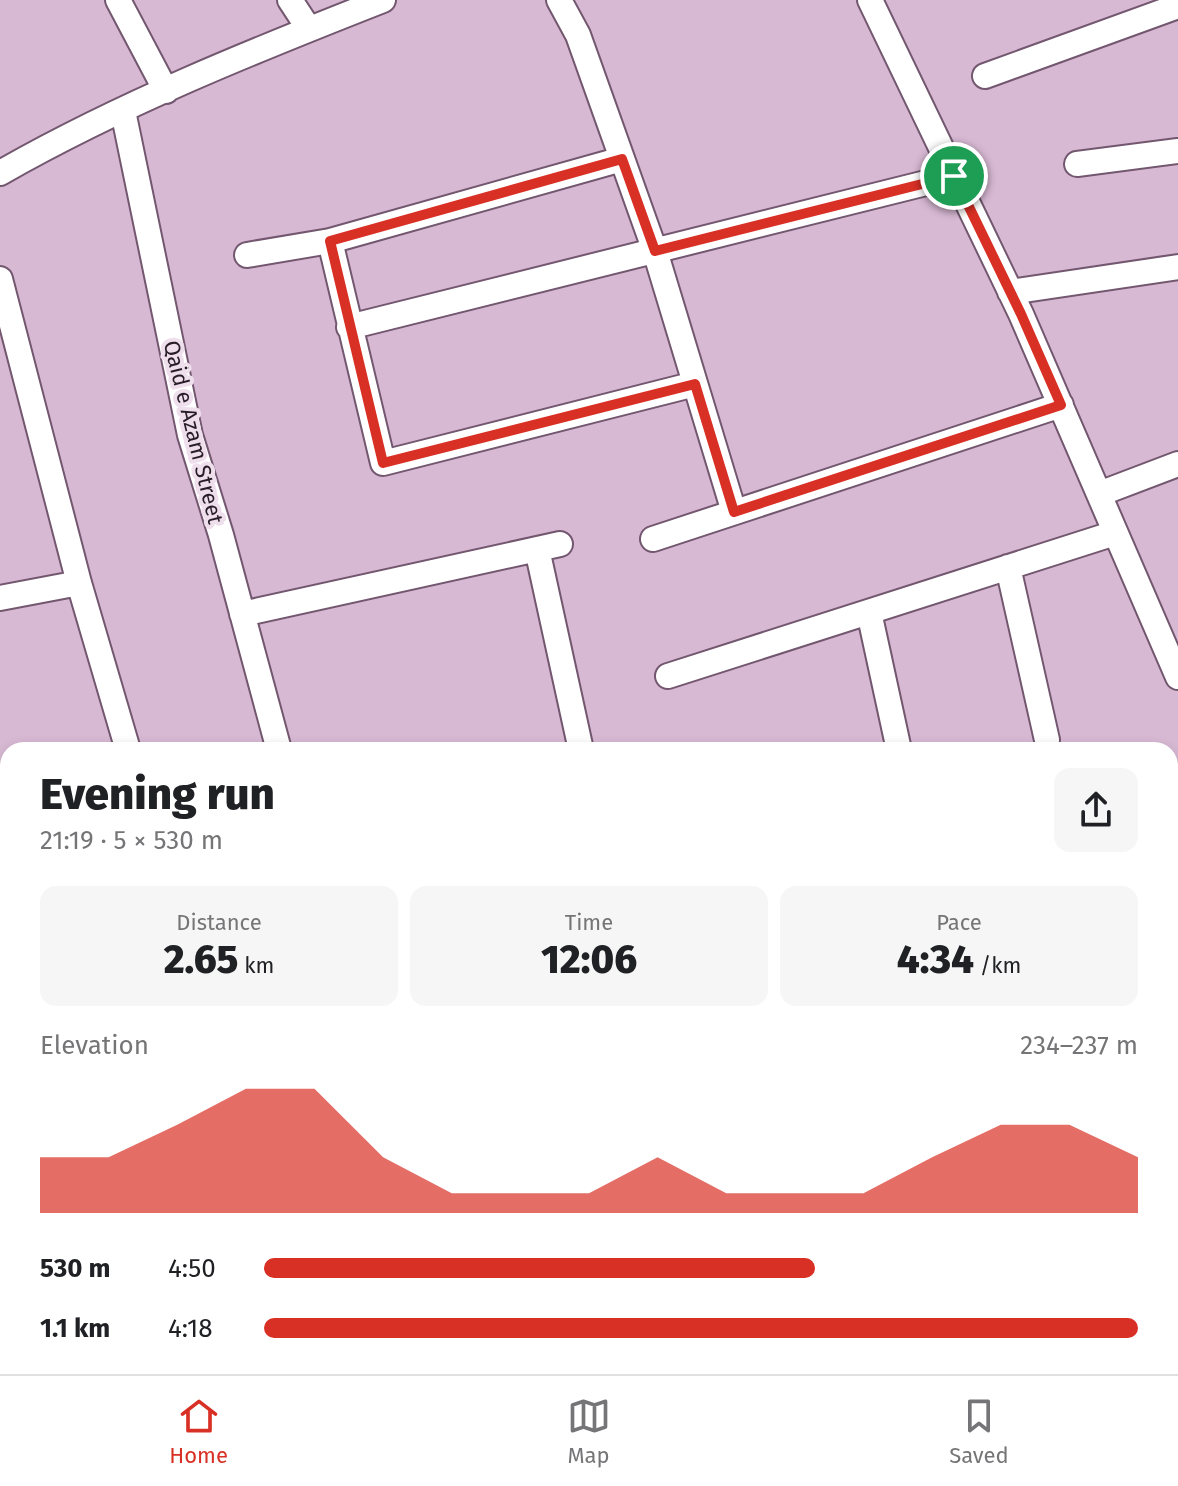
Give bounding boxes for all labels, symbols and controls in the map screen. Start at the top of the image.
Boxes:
pin [920,142,988,210]
icon: arrive [932,154,976,198]
street label: Qaid e Azam Street [158,338,229,527]
text: Evening run [40,768,275,821]
button: share [1054,768,1138,852]
text: 21:19 · 5 × 530 m [40,825,223,856]
text: Distance [176,909,262,936]
text: Time [565,909,613,936]
text: Pace [936,909,982,936]
text: 2.65 [164,936,238,984]
text: 12:06 [541,936,637,984]
text: 4:34 [897,936,974,984]
text: km [238,952,274,979]
text: /km [974,952,1021,979]
text: Elevation [40,1030,149,1061]
text: 234–237 m [1020,1030,1138,1061]
text: 530 m [40,1253,111,1284]
text: 4:50 [168,1253,216,1284]
text: 1.1 km [40,1313,110,1344]
text: 4:18 [168,1313,213,1344]
tab: Home [169,1394,228,1469]
tab: Map [567,1394,611,1469]
tab: Saved [949,1394,1009,1469]

